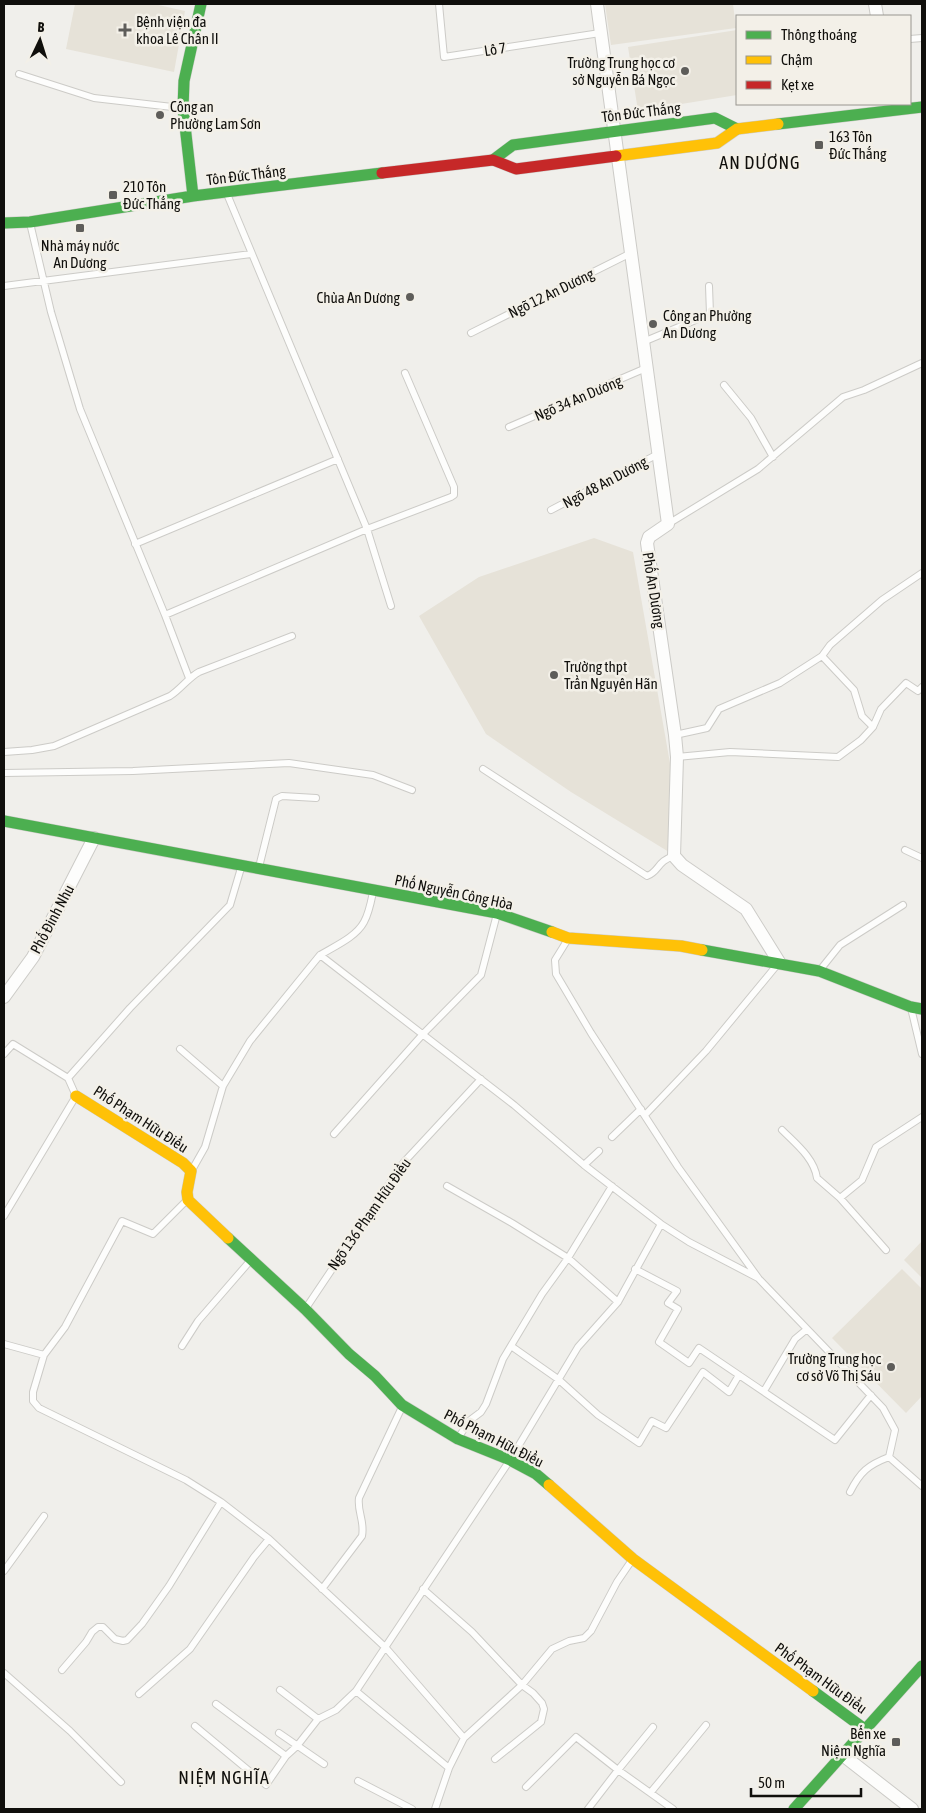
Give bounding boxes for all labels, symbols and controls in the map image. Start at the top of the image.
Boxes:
place label: Bệnh viện đa khoa Lê Chân II [136,13,219,47]
north arrow [15,15,65,65]
legend [736,15,911,105]
text: B [37,19,45,35]
marker: Bệnh viện đa khoa Lê Chân II [118,23,132,37]
text: Thông thoáng [781,26,857,43]
street label: Lô 7 [483,39,507,59]
text: Chậm [781,51,813,68]
place label: Trường Trung học cơ sở Nguyễn Bá Ngọc [567,54,675,88]
marker: Trường Trung học cơ sở Nguyễn Bá Ngọc [679,65,691,77]
text: Kẹt xe [781,76,814,93]
place label: Công an Phường Lam Sơn [170,98,261,132]
street label: Tôn Đức Thắng [600,99,682,125]
marker: Công an Phường Lam Sơn [154,109,166,121]
place label: 163 Tôn Đức Thắng [829,128,887,162]
marker: 163 Tôn Đức Thắng [813,139,825,151]
district label: AN DƯƠNG [719,152,801,173]
street label: Tôn Đức Thắng [205,162,287,188]
place label: 210 Tôn Đức Thắng [123,178,181,212]
marker: 210 Tôn Đức Thắng [107,189,119,201]
marker: Nhà máy nước An Dương [74,222,86,234]
place label: Nhà máy nước An Dương [41,237,120,271]
street label: Ngõ 12 An Dương [505,265,597,321]
place label: Chùa An Dương [317,289,401,306]
marker: Chùa An Dương [404,291,416,303]
place label: Công an Phường An Dương [663,307,752,341]
marker: Công an Phường An Dương [647,318,659,330]
street label: Ngõ 34 An Dương [532,372,625,424]
street label: Ngõ 48 An Dương [560,452,651,511]
street label: Phố An Dương [640,551,668,630]
place label: Trường thpt Trần Nguyên Hãn [564,658,658,692]
marker: Trường thpt Trần Nguyên Hãn [548,669,560,681]
street label: Phố Nguyễn Công Hòa [393,871,515,913]
street label: Phố Đinh Nhu [27,882,77,956]
street label: Phố Phạm Hữu Điều [91,1082,191,1156]
street label: Ngõ 136 Phạm Hữu Điều [324,1155,414,1273]
place label: Trường Trung học cơ sở Võ Thị Sáu [788,1350,881,1384]
marker: Trường Trung học cơ sở Võ Thị Sáu [885,1361,897,1373]
street label: Phố Phạm Hữu Điều [441,1406,547,1470]
street label: Phố Phạm Hữu Điều [772,1639,870,1717]
place label: Bến xe Niệm Nghĩa [821,1725,886,1759]
marker: Bến xe Niệm Nghĩa [890,1736,902,1748]
scale bar [751,1766,861,1798]
district label: NIỆM NGHĨA [178,1767,270,1788]
text: 50 m [758,1774,785,1791]

